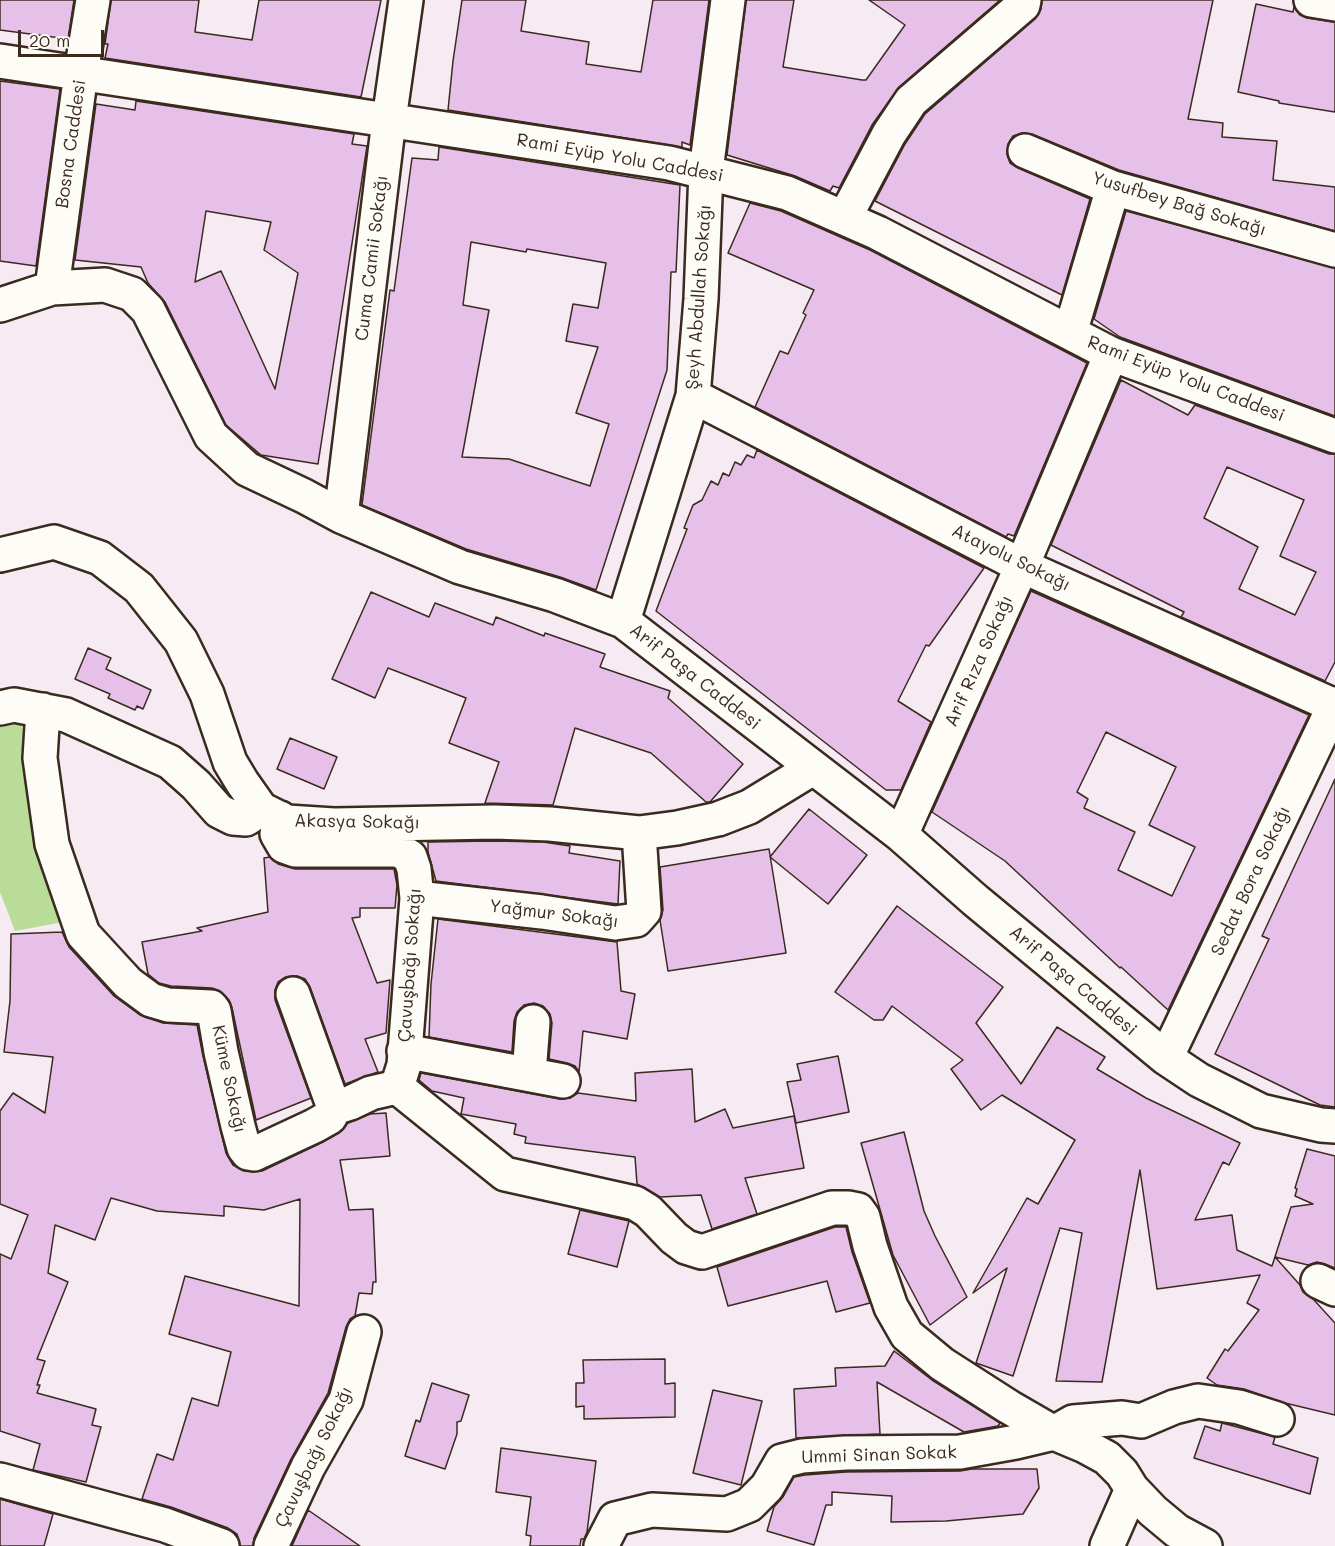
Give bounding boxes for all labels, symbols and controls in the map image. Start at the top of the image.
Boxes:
scale bar [21,18,106,56]
text: 20 m [29,28,70,52]
street label: Bosna Caddesi [51,78,91,210]
street label: Rami Eyüp Yolu Caddesi [515,129,725,187]
street label: Yusufbey Bağ Sokağı [1089,167,1269,241]
street label: Cuma Camii Sokağı [351,174,393,342]
street label: Şeyh Abdullah Sokağı [682,204,716,390]
street label: Rami Eyüp Yolu Caddesi [1084,331,1288,427]
street label: Atayolu Sokağı [948,520,1074,596]
street label: Arif Rıza Sokağı [940,592,1018,730]
street label: Arif Paşa Caddesi [625,619,765,735]
street label: Sedat Bora Sokağı [1207,803,1295,959]
street label: Akasya Sokağı [294,810,420,834]
street label: Çavuşbağı Sokağı [394,887,426,1043]
street label: Yağmur Sokağı [488,895,620,933]
street label: Arif Paşa Caddesi [1005,921,1141,1041]
street label: Küme Sokağı [207,1023,251,1135]
street label: Çavuşbağı Sokağı [270,1383,358,1531]
street label: Ummi Sinan Sokak [801,1441,957,1469]

